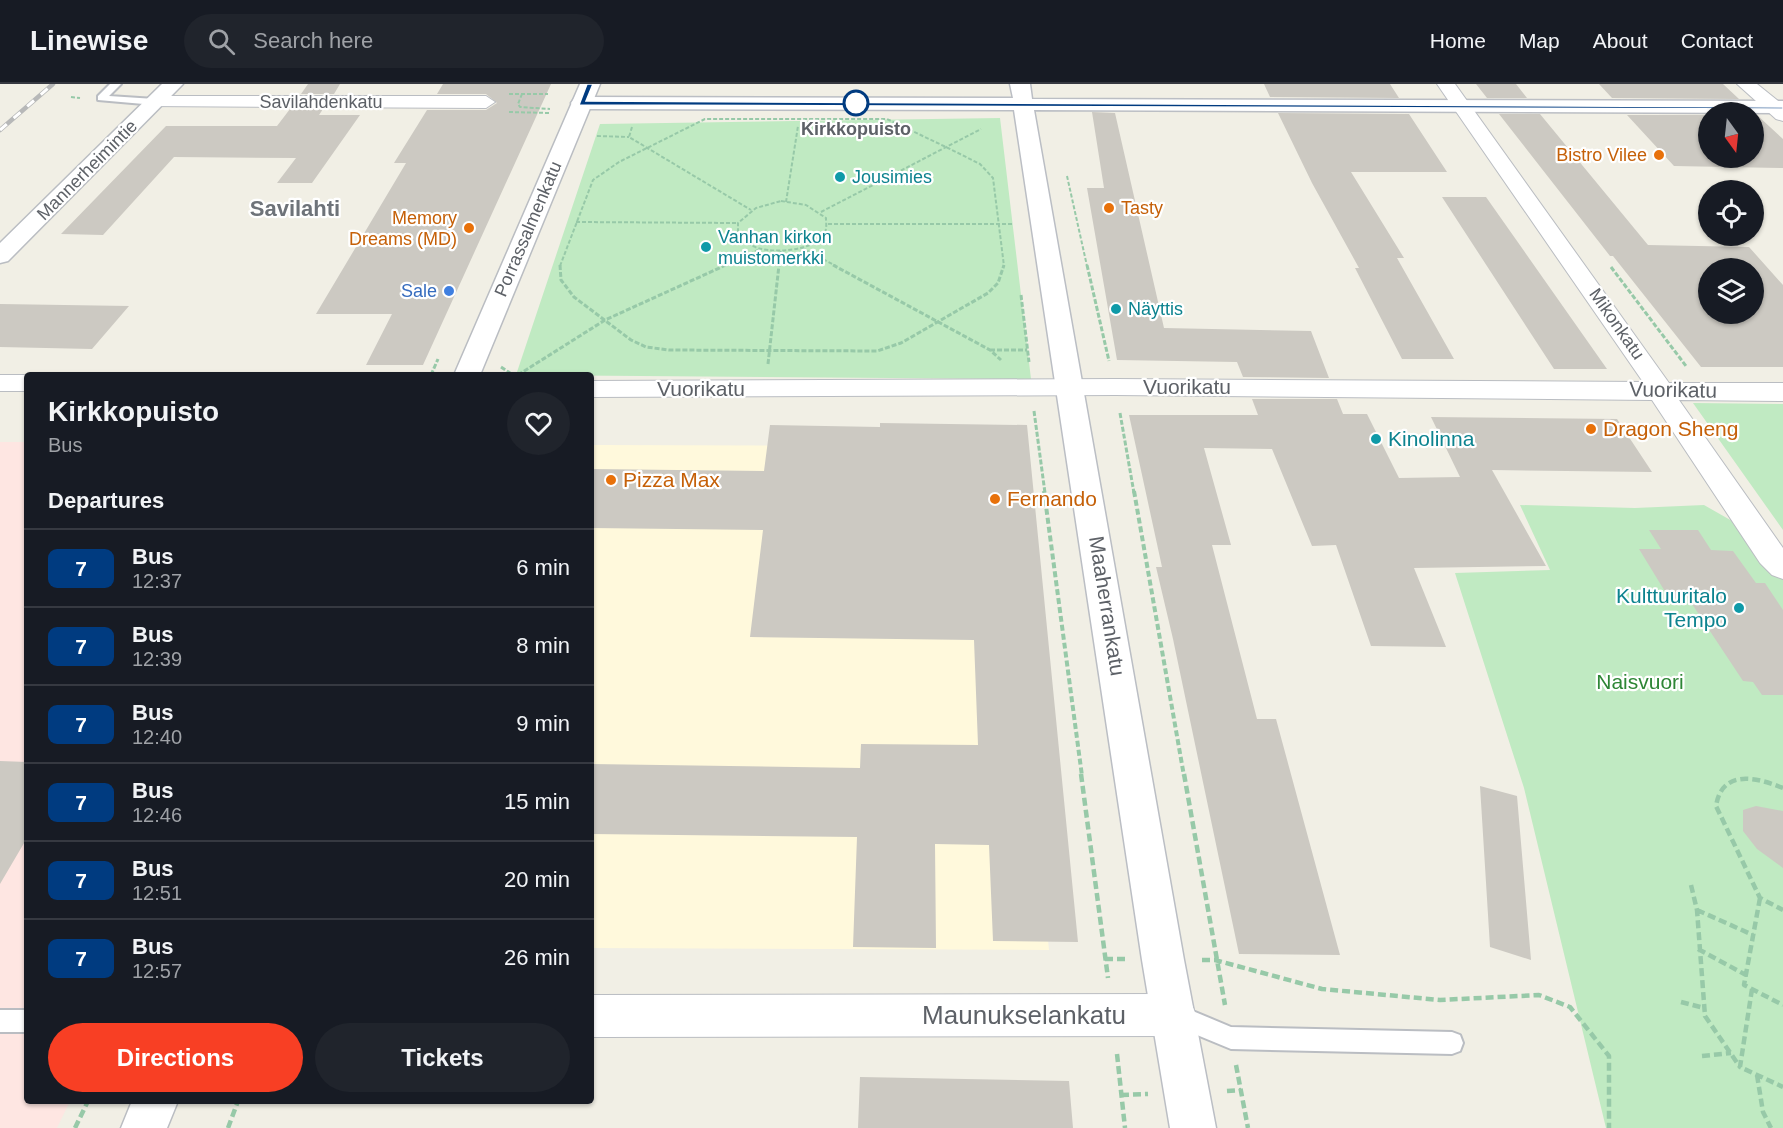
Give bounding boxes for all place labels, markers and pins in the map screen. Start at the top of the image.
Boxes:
marker: Kirkkopuisto [843,90,869,116]
place label: Kirkkopuisto [801,119,911,139]
place label: Bistro Vilee [1556,145,1647,165]
marker: Bistro Vilee [1652,148,1666,162]
place label: Jousimies [852,167,932,187]
marker: Jousimies [833,170,847,184]
place label: Tasty [1121,198,1163,218]
marker: Tasty [1102,201,1116,215]
place label: Memory Dreams (MD) [349,208,457,249]
marker: Memory Dreams (MD) [462,221,476,235]
place label: Vanhan kirkon muistomerkki [718,227,832,268]
marker: Vanhan kirkon muistomerkki [699,240,713,254]
place label: Sale [401,281,437,301]
marker: Sale [442,284,456,298]
place label: Näyttis [1128,299,1183,319]
marker: Näyttis [1109,302,1123,316]
place label: Dragon Sheng [1603,417,1738,440]
marker: Dragon Sheng [1584,422,1598,436]
place label: Kinolinna [1388,427,1475,450]
marker: Kinolinna [1369,432,1383,446]
place label: Pizza Max [623,468,720,491]
marker: Pizza Max [604,473,618,487]
place label: Fernando [1007,487,1097,510]
marker: Fernando [988,492,1002,506]
place label: Kulttuuritalo Tempo [1616,584,1727,631]
marker: Kulttuuritalo Tempo [1732,601,1746,615]

